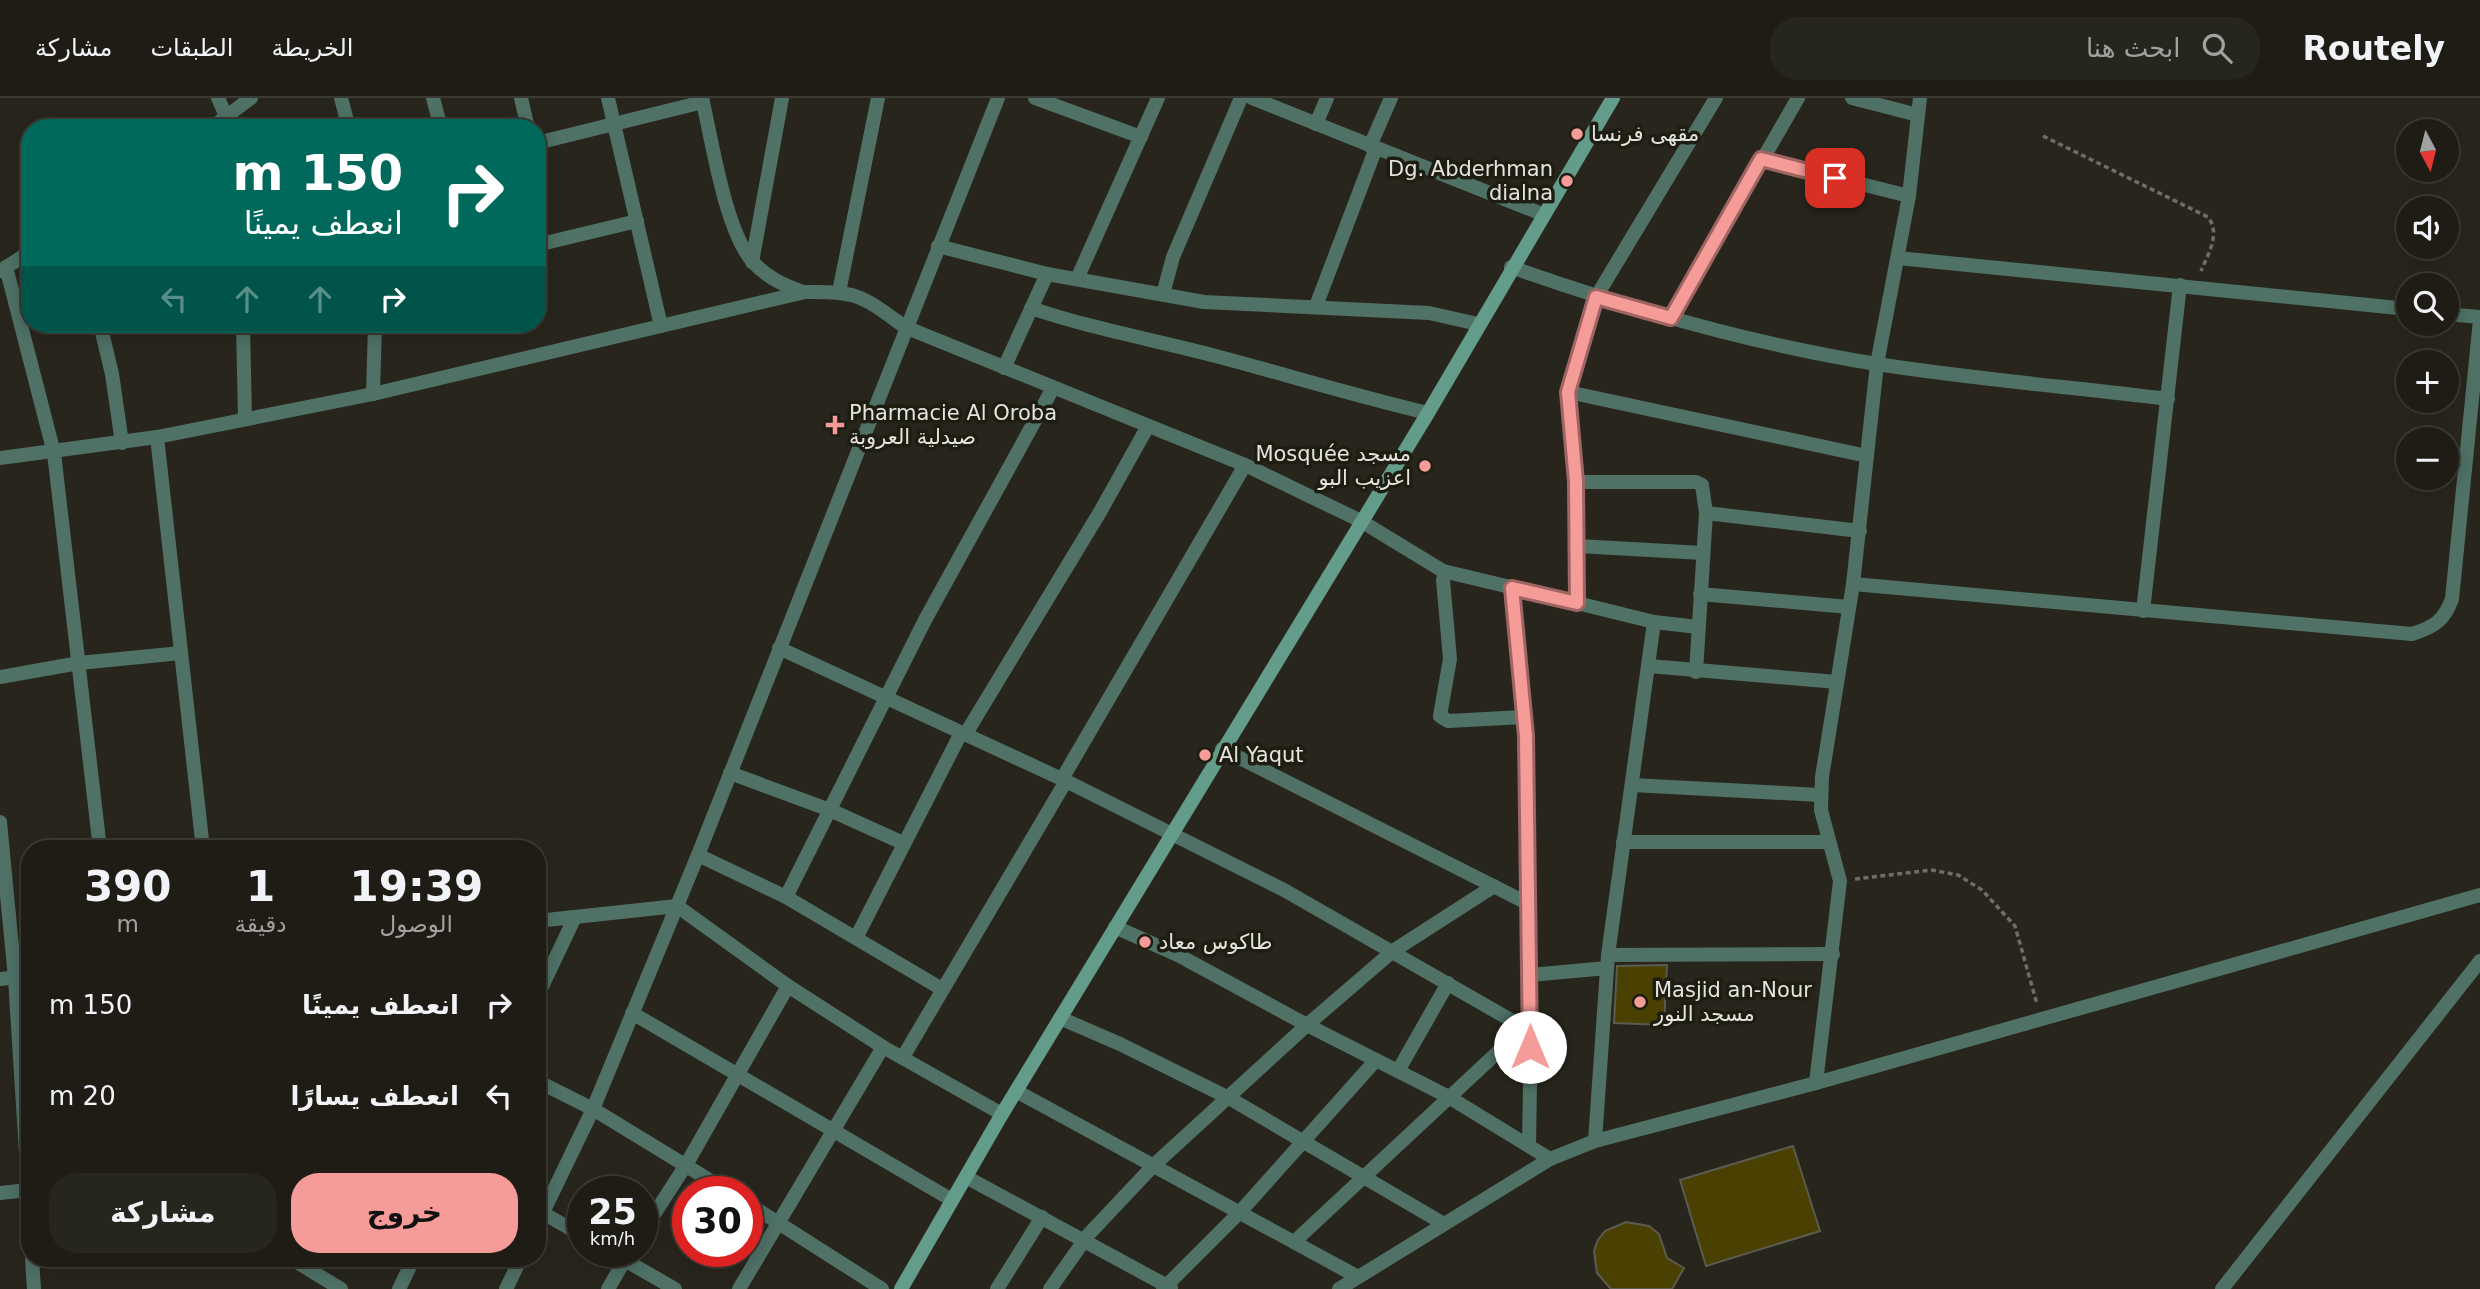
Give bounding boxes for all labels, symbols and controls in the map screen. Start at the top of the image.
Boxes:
search box [1770,17,2260,80]
icon: search [2198,29,2236,67]
text: Routely [2302,29,2445,68]
text: ابحث هنا [2086,33,2180,63]
text: مشاركة [35,34,112,62]
text: الطبقات [150,34,233,62]
text: الخريطة [271,34,353,62]
north arrow [2396,119,2459,182]
map controls [2396,119,2459,490]
place label: مقهى فرنسا [1591,122,1699,146]
marker: مقهى فرنسا [1569,126,1585,142]
text: 150 m [233,145,403,202]
icon: right [427,147,518,238]
pin [1805,148,1865,208]
place label: Dg. Abderhman dialna [1388,157,1553,205]
icon: arrive [1816,159,1854,197]
marker: Dg. Abderhman dialna [1559,173,1575,189]
button: sound [2396,196,2459,259]
text: انعطف يمينًا [244,204,403,242]
button: search [2396,273,2459,336]
icon: left [155,280,193,318]
icon: ahead [228,280,266,318]
icon: ahead [301,280,339,318]
icon: right [374,280,412,318]
button: + [2396,350,2459,413]
place label: Pharmacie Al Oroba صيدلية العروبة [849,401,1057,449]
marker: Pharmacie Al Oroba صيدلية العروبة [827,417,843,433]
button: − [2396,427,2459,490]
place label: Mosquée مسجد اعزيب البو [1255,442,1411,490]
marker: Mosquée مسجد اعزيب البو [1417,458,1433,474]
place label: Al Yaqut [1219,743,1304,767]
marker: Al Yaqut [1197,747,1213,763]
text: 390 [84,862,172,911]
text: 1 [246,862,275,911]
text: 19:39 [349,862,483,911]
text: m [117,911,139,937]
text: دقيقة [234,911,287,937]
text: الوصول [380,911,453,937]
place label: طاكوس معاد [1159,930,1272,954]
marker: طاكوس معاد [1137,934,1153,950]
place label: Masjid an-Nour مسجد النور [1653,978,1812,1026]
icon: right [480,986,518,1024]
text: 150 m [49,990,132,1020]
text: انعطف يمينًا [302,990,459,1020]
marker: Masjid an-Nour مسجد النور [1632,994,1648,1010]
position arrow [1493,1010,1567,1084]
icon: left [480,1077,518,1115]
text: 20 m [49,1081,116,1111]
text: انعطف يسارًا [290,1081,459,1111]
button: مشاركة [49,1173,277,1253]
button: خروج [291,1173,518,1253]
speed limit sign: 30 [672,1176,763,1267]
text: 25 [588,1192,637,1232]
text: km/h [590,1228,635,1249]

